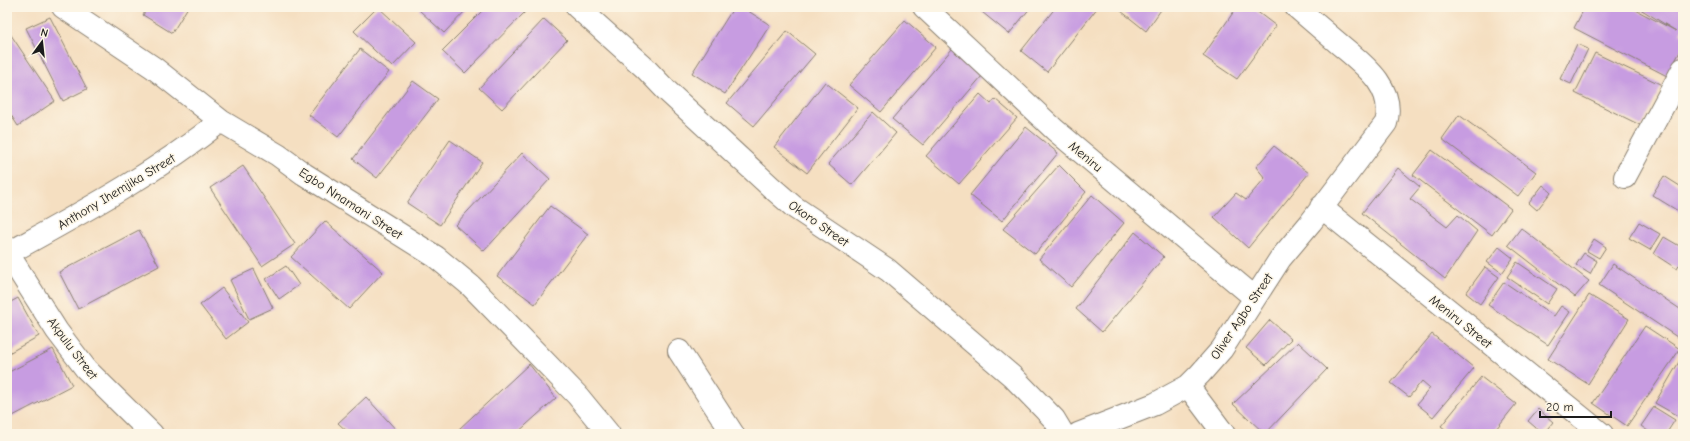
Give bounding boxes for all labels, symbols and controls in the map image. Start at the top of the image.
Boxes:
north arrow [22,22,62,62]
text: N [39,26,50,40]
street label: Meniru [1066,138,1106,175]
street label: Anthony Ihemjika Street [55,150,179,233]
street label: Egbo Nnamani Street [296,164,406,243]
street label: Okoro Street [786,197,853,250]
street label: Oliver Agbo Street [1207,269,1276,362]
street label: Meniru Street [1426,292,1496,352]
street label: Akpulu Street [44,314,102,383]
scale bar [1540,393,1611,419]
text: 20 m [1546,400,1574,414]

